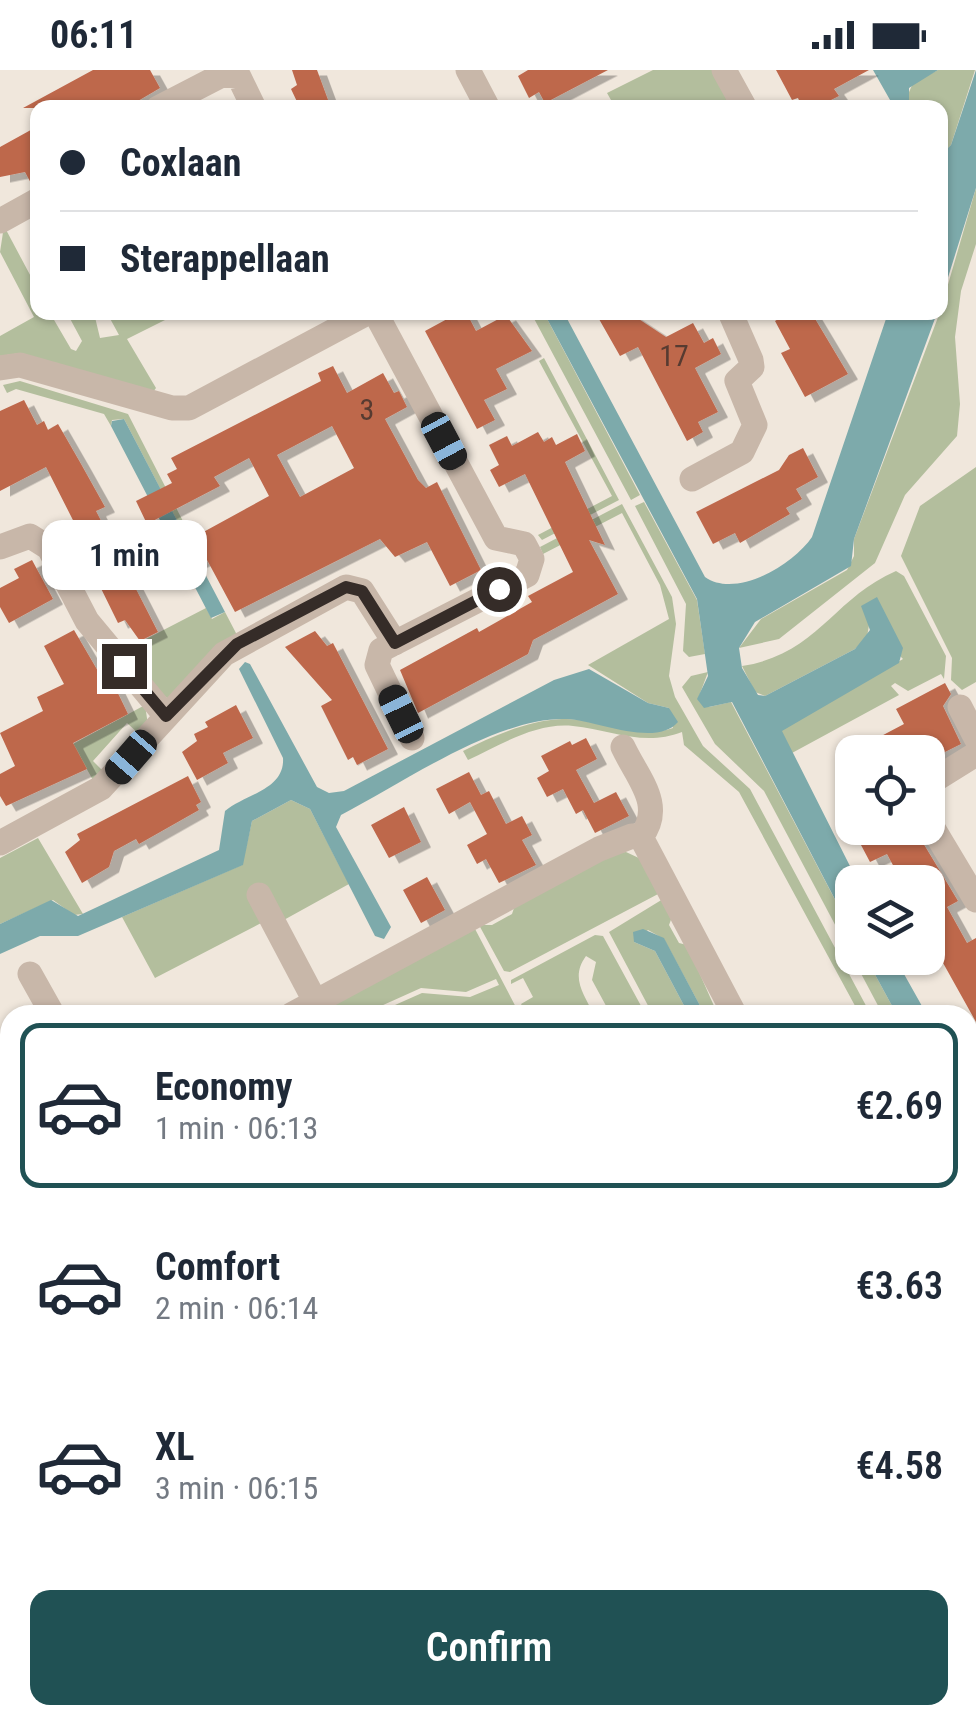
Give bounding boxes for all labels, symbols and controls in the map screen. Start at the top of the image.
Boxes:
text: 06:11 [50,13,137,57]
text: Coxlaan [120,141,241,185]
text: Sterappellaan [120,237,330,281]
house number: 17 [659,338,689,373]
house number: 3 [360,392,374,427]
car [417,407,471,475]
callout: 1 min [42,521,206,591]
text: 1 min [89,536,160,574]
route start [477,567,522,612]
route end [102,644,147,689]
car [374,680,428,748]
car [100,725,162,789]
map controls [835,735,945,975]
button: locate [835,735,945,845]
button: layers [835,865,945,975]
icon: car [35,1061,125,1151]
text: Economy [155,1065,292,1109]
text: €2.69 [856,1084,943,1128]
text: 1 min · 06:13 [155,1109,318,1147]
icon: car [35,1241,125,1331]
text: Comfort [155,1245,280,1289]
text: €3.63 [856,1264,943,1308]
text: 2 min · 06:14 [155,1289,318,1327]
icon: car [35,1421,125,1511]
text: XL [155,1425,194,1469]
text: €4.58 [856,1444,943,1488]
text: 3 min · 06:15 [155,1469,318,1507]
button: Confirm [30,1590,948,1705]

